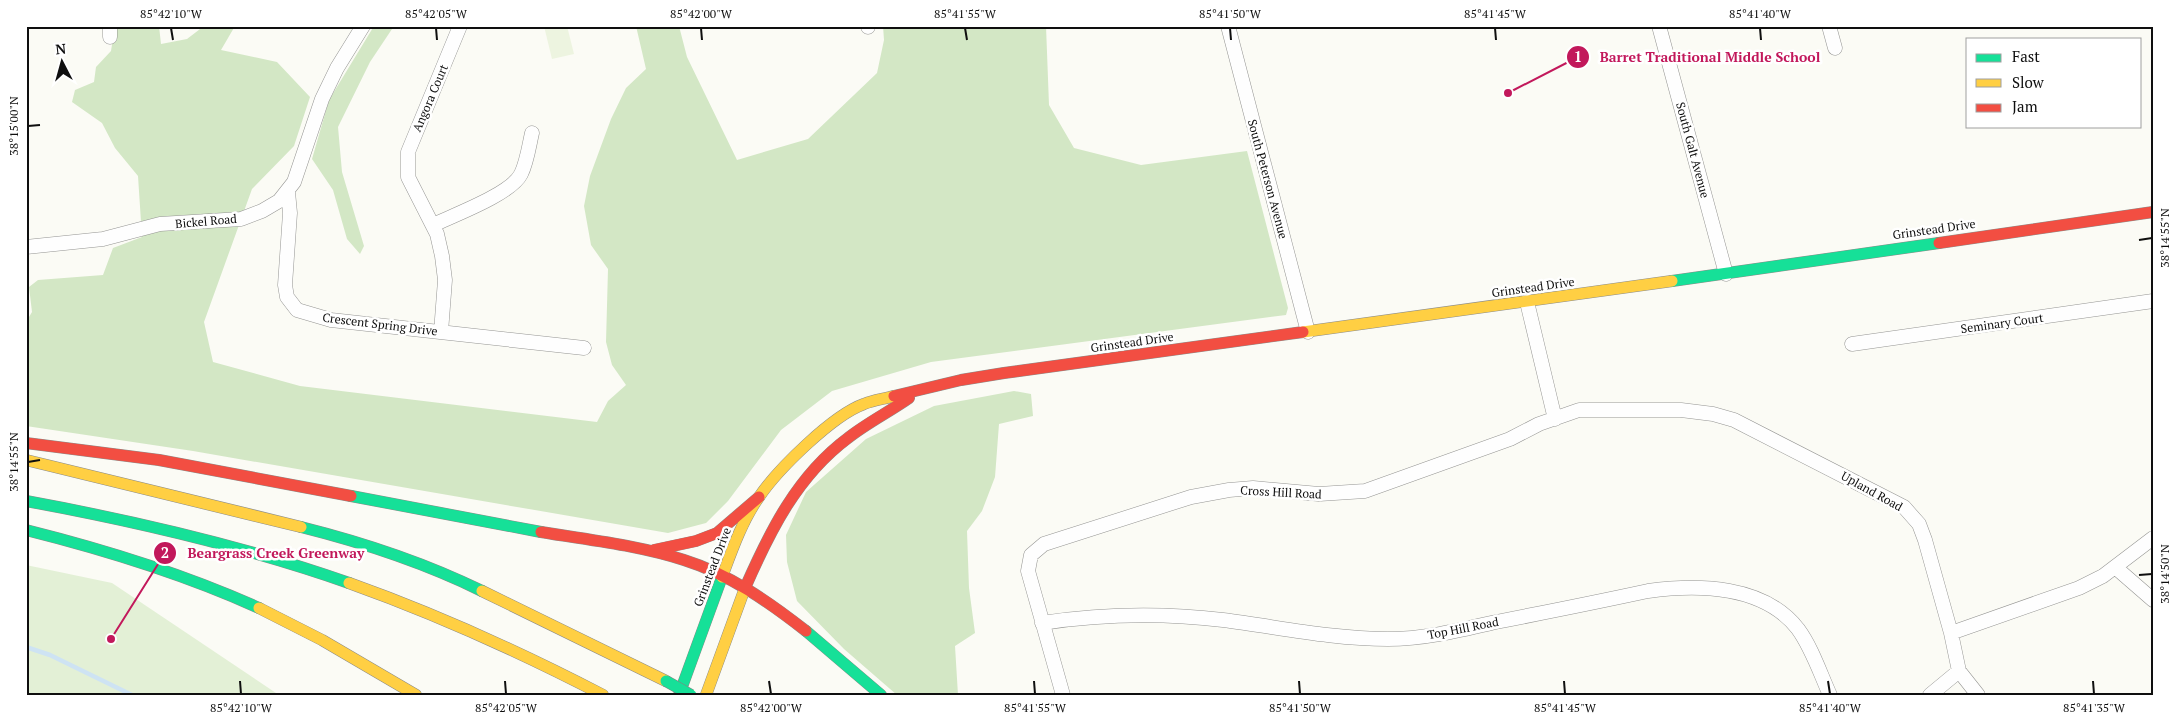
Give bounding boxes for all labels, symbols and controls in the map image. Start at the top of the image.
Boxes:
text: 85°42'10"W [140,6,203,21]
text: 85°42'05"W [405,6,468,21]
text: 85°42'00"W [670,6,733,21]
text: 85°41'55"W [934,6,997,21]
text: 85°41'50"W [1199,6,1262,21]
text: 85°41'45"W [1464,6,1527,21]
text: 85°41'40"W [1729,6,1792,21]
north arrow [38,38,88,88]
legend [1966,38,2142,128]
text: N [54,39,67,59]
callout: Barret Traditional Middle School [1565,42,1831,71]
text: 1 [1574,46,1582,66]
text: Fast [2012,46,2040,66]
text: Barret Traditional Middle School [1600,47,1821,66]
street label: Angora Court [409,61,451,134]
text: Slow [2012,72,2045,92]
text: 38°15'00"N [6,96,21,156]
text: Jam [2012,96,2038,116]
street label: South Galt Avenue [1673,100,1713,200]
street label: South Peterson Avenue [1245,118,1291,240]
text: 38°14'55"N [2157,208,2172,268]
street label: Bickel Road [174,211,238,231]
street label: Grinstead Drive [1892,216,1976,242]
street label: Grinstead Drive [1491,274,1575,300]
street label: Crescent Spring Drive [322,309,438,339]
street label: Seminary Court [1960,310,2045,336]
street label: Grinstead Drive [1090,329,1174,355]
text: 38°14'55"N [6,432,21,492]
street label: Upland Road [1839,468,1906,514]
street label: Cross Hill Road [1240,482,1322,502]
street label: Grinstead Drive [690,525,734,609]
callout: Beargrass Creek Greenway [153,539,375,568]
text: 2 [161,542,169,562]
text: Beargrass Creek Greenway [188,543,365,562]
text: 38°14'50"N [2157,544,2172,604]
street label: Top Hill Road [1426,614,1500,642]
text: 85°42'10"W [210,700,273,715]
text: 85°42'05"W [475,700,538,715]
text: 85°42'00"W [740,700,803,715]
text: 85°41'55"W [1004,700,1067,715]
text: 85°41'50"W [1269,700,1332,715]
text: 85°41'45"W [1534,700,1597,715]
text: 85°41'40"W [1799,700,1862,715]
text: 85°41'35"W [2063,700,2126,715]

